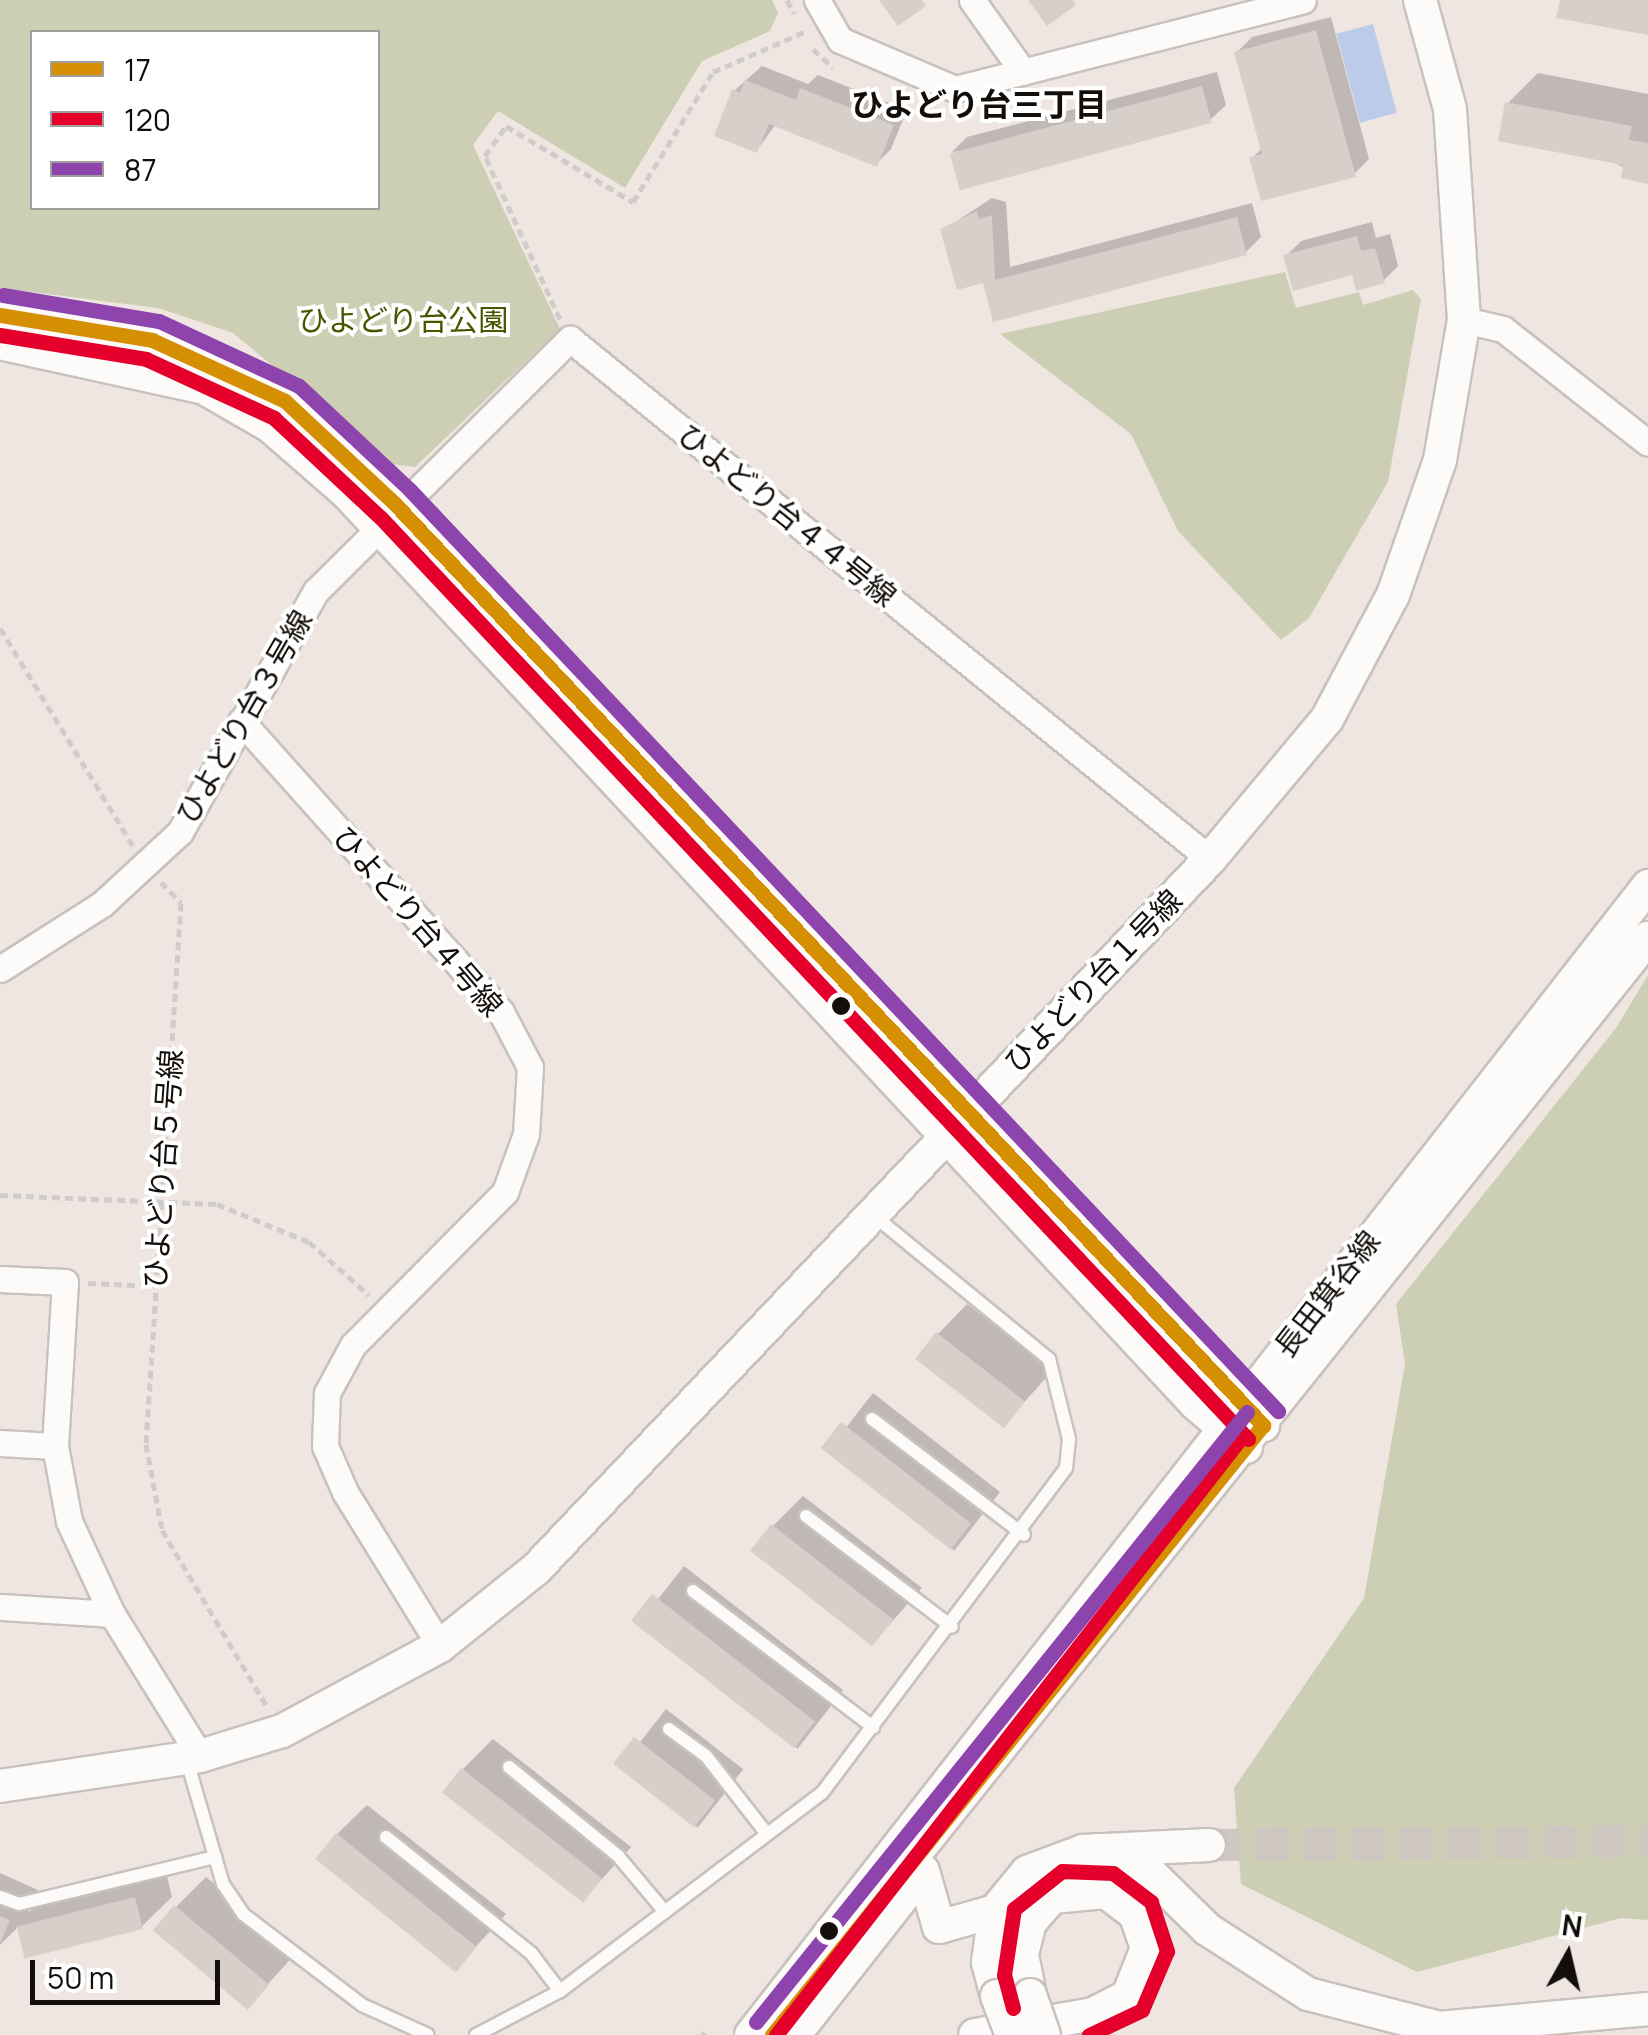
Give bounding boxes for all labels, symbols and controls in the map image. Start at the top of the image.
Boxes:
legend [30,30,380,210]
text: 17 [124,49,151,90]
district label: ひよどり台三丁目 [851,85,1107,123]
text: 120 [124,99,171,140]
text: 87 [124,149,156,190]
park label: ひよどり台公園 [298,302,508,338]
street label: ひよどり台４４号線 [671,416,903,614]
street label: ひよどり台３号線 [168,604,320,830]
street label: ひよどり台４号線 [326,819,510,1023]
street label: ひよどり台１号線 [997,882,1189,1080]
unlabelled marker [831,996,851,1016]
street label: ひよどり台５号線 [137,1048,189,1290]
street label: 長田箕谷線 [1267,1224,1387,1364]
north arrow [1518,1905,1618,2005]
text: N [1560,1905,1585,1946]
unlabelled marker [819,1921,839,1941]
scale bar [35,1940,225,2002]
text: 50 m [47,1957,114,1998]

